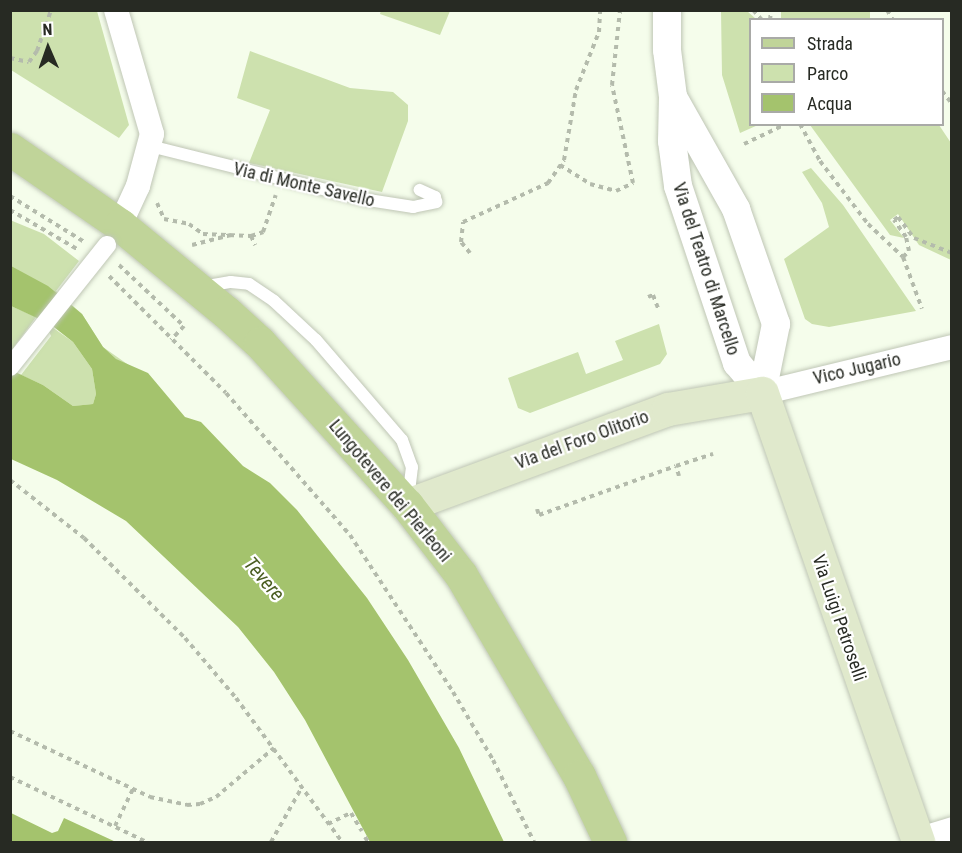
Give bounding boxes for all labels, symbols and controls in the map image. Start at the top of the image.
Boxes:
north arrow [18,18,78,78]
legend [749,18,944,126]
text: N [42,20,53,39]
text: Strada [807,33,853,54]
text: Parco [807,63,848,84]
text: Acqua [807,93,852,114]
street label: Via di Monte Savello [231,158,377,212]
street label: Via del Teatro di Marcello [668,180,744,358]
street label: Vico Jugario [811,348,903,390]
street label: Via del Foro Olitorio [512,406,652,474]
street label: Lungotevere dei Pierleoni [324,415,456,567]
water label: Tevere [238,552,290,606]
street label: Via Luigi Petroselli [807,552,871,684]

